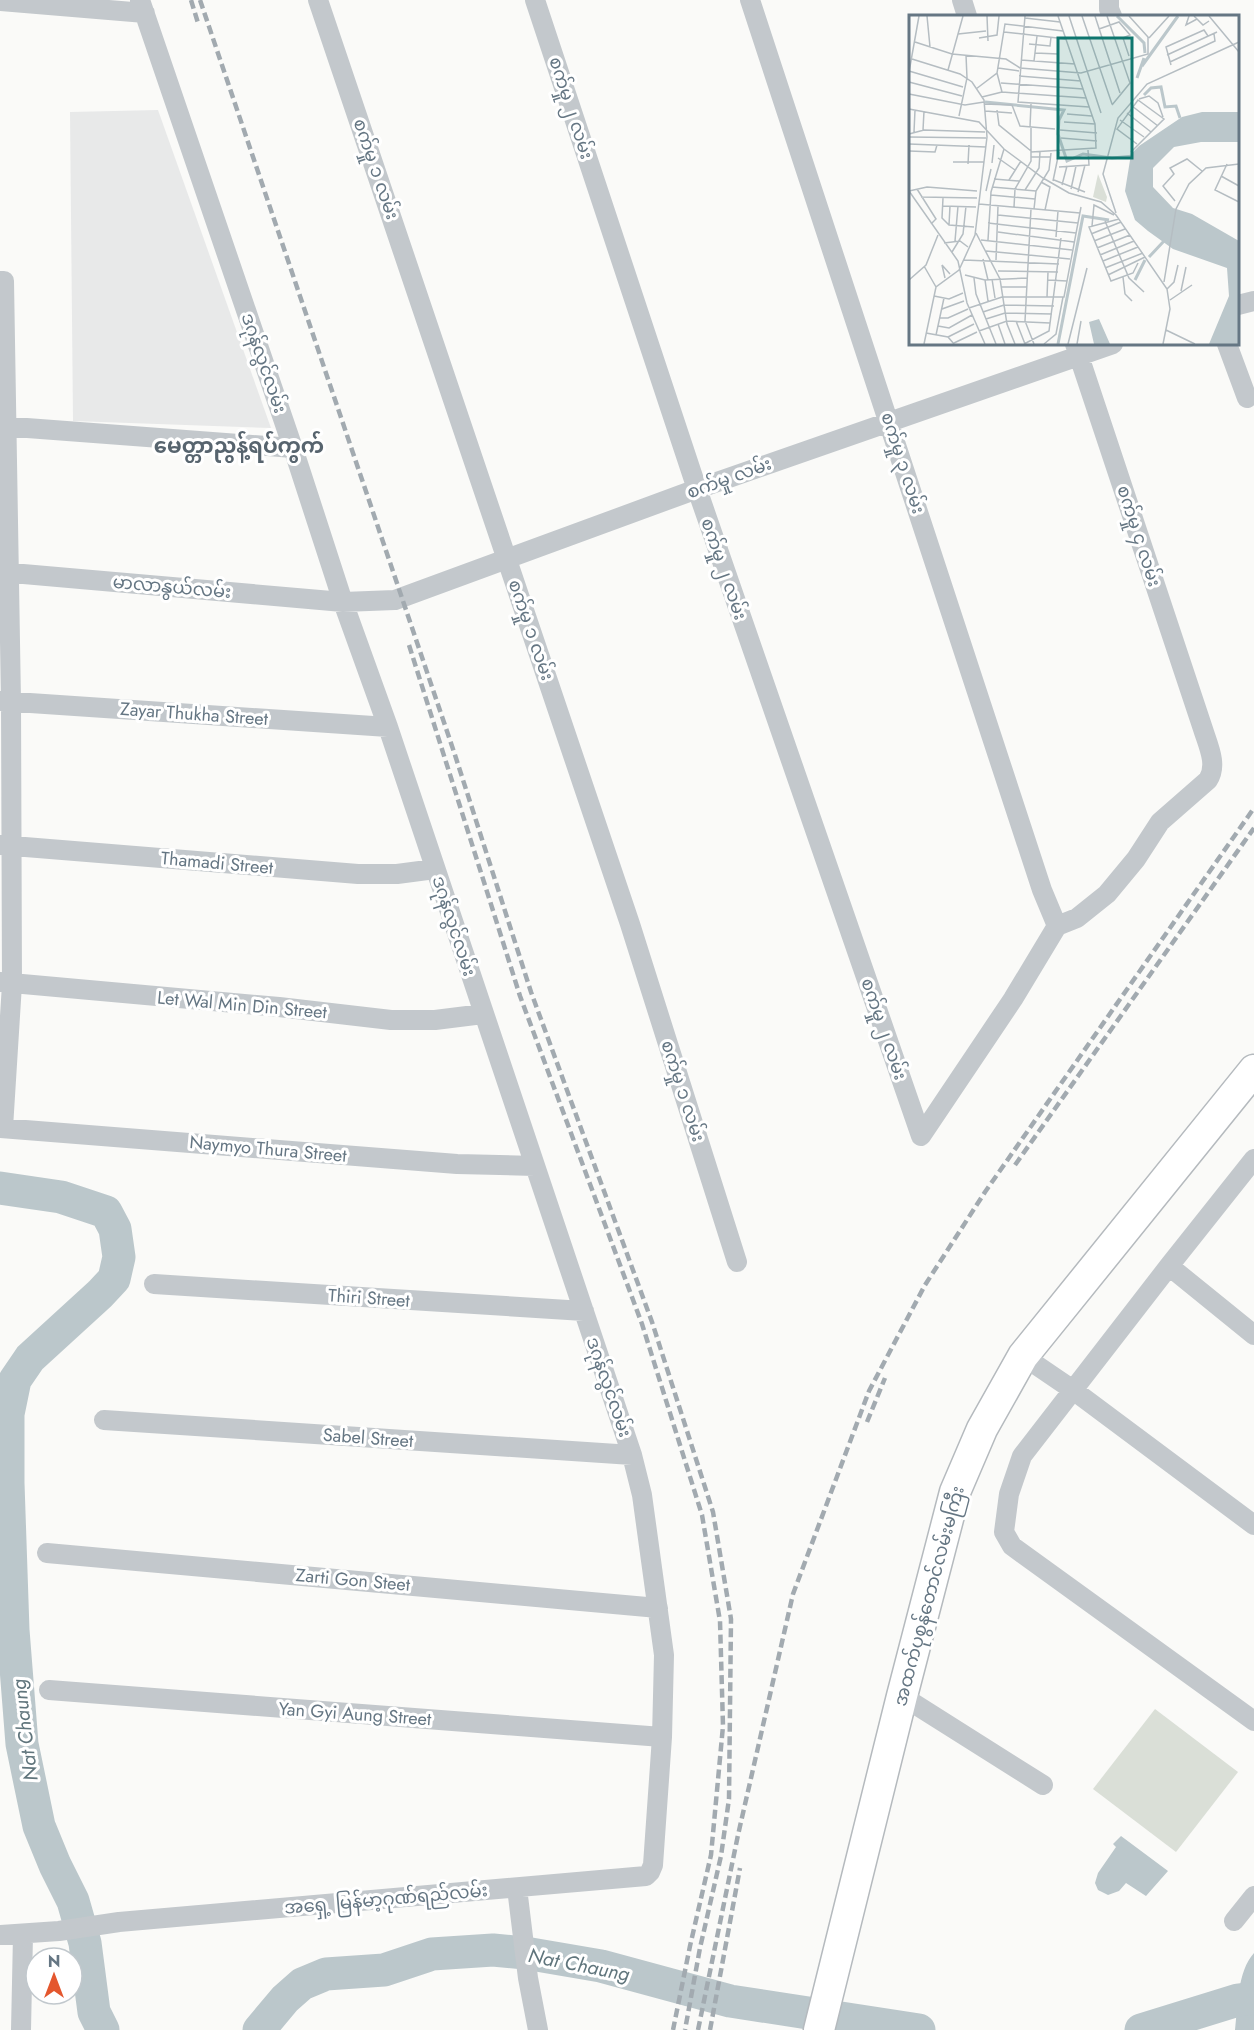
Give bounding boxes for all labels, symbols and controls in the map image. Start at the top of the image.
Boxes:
inset map [909,15,1239,345]
street label: စက်မှု ၂ လမ်း [540,54,600,163]
street label: စက်မှု ၁ လမ်း [345,115,405,224]
street label: ဒဂုန်လွင်လမ်း [233,309,293,417]
street label: စက်မှု ၃ လမ်း [872,409,932,518]
district label: မေတ္တာညွန့်ရပ်ကွက် [154,430,324,463]
street label: စက်မှု လမ်း [683,451,776,507]
street label: စက်မှု ၄ လမ်း [1108,482,1168,591]
street label: စက်မှု ၂ လမ်း [693,515,754,624]
street label: မာလာနွယ်လမ်း [111,569,232,607]
street label: စက်မှု ၁ လမ်း [500,576,560,685]
street label: Zayar Thukha Street [119,696,269,732]
street label: Thamadi Street [160,845,275,881]
street label: ဒဂုန်လွင်လမ်း [424,872,483,980]
street label: စက်မှု ၂ လမ်း [853,975,914,1084]
street label: Let Wal Min Din Street [156,985,329,1025]
street label: စက်မှု ၁ လမ်း [652,1037,712,1146]
street label: Naymyo Thura Street [188,1129,348,1169]
street label: Thiri Street [327,1282,411,1314]
street label: ဒဂုန်လွင်လမ်း [578,1333,638,1441]
street label: Sabel Street [322,1422,415,1454]
street label: အထက်ပုစွန်တောင်လမ်းမကြီး [886,1483,973,1709]
street label: Zarti Gon Steet [295,1562,412,1598]
water label: Nat Chaung [4,1677,46,1783]
street label: Yan Gyi Aung Street [278,1696,433,1732]
street label: အရှေ့ မြန်မာ့ဂုဏ်ရည်လမ်း [283,1877,489,1923]
water label: Nat Chaung [526,1941,632,1989]
north arrow [24,1946,84,2006]
text: N [48,1950,60,1973]

